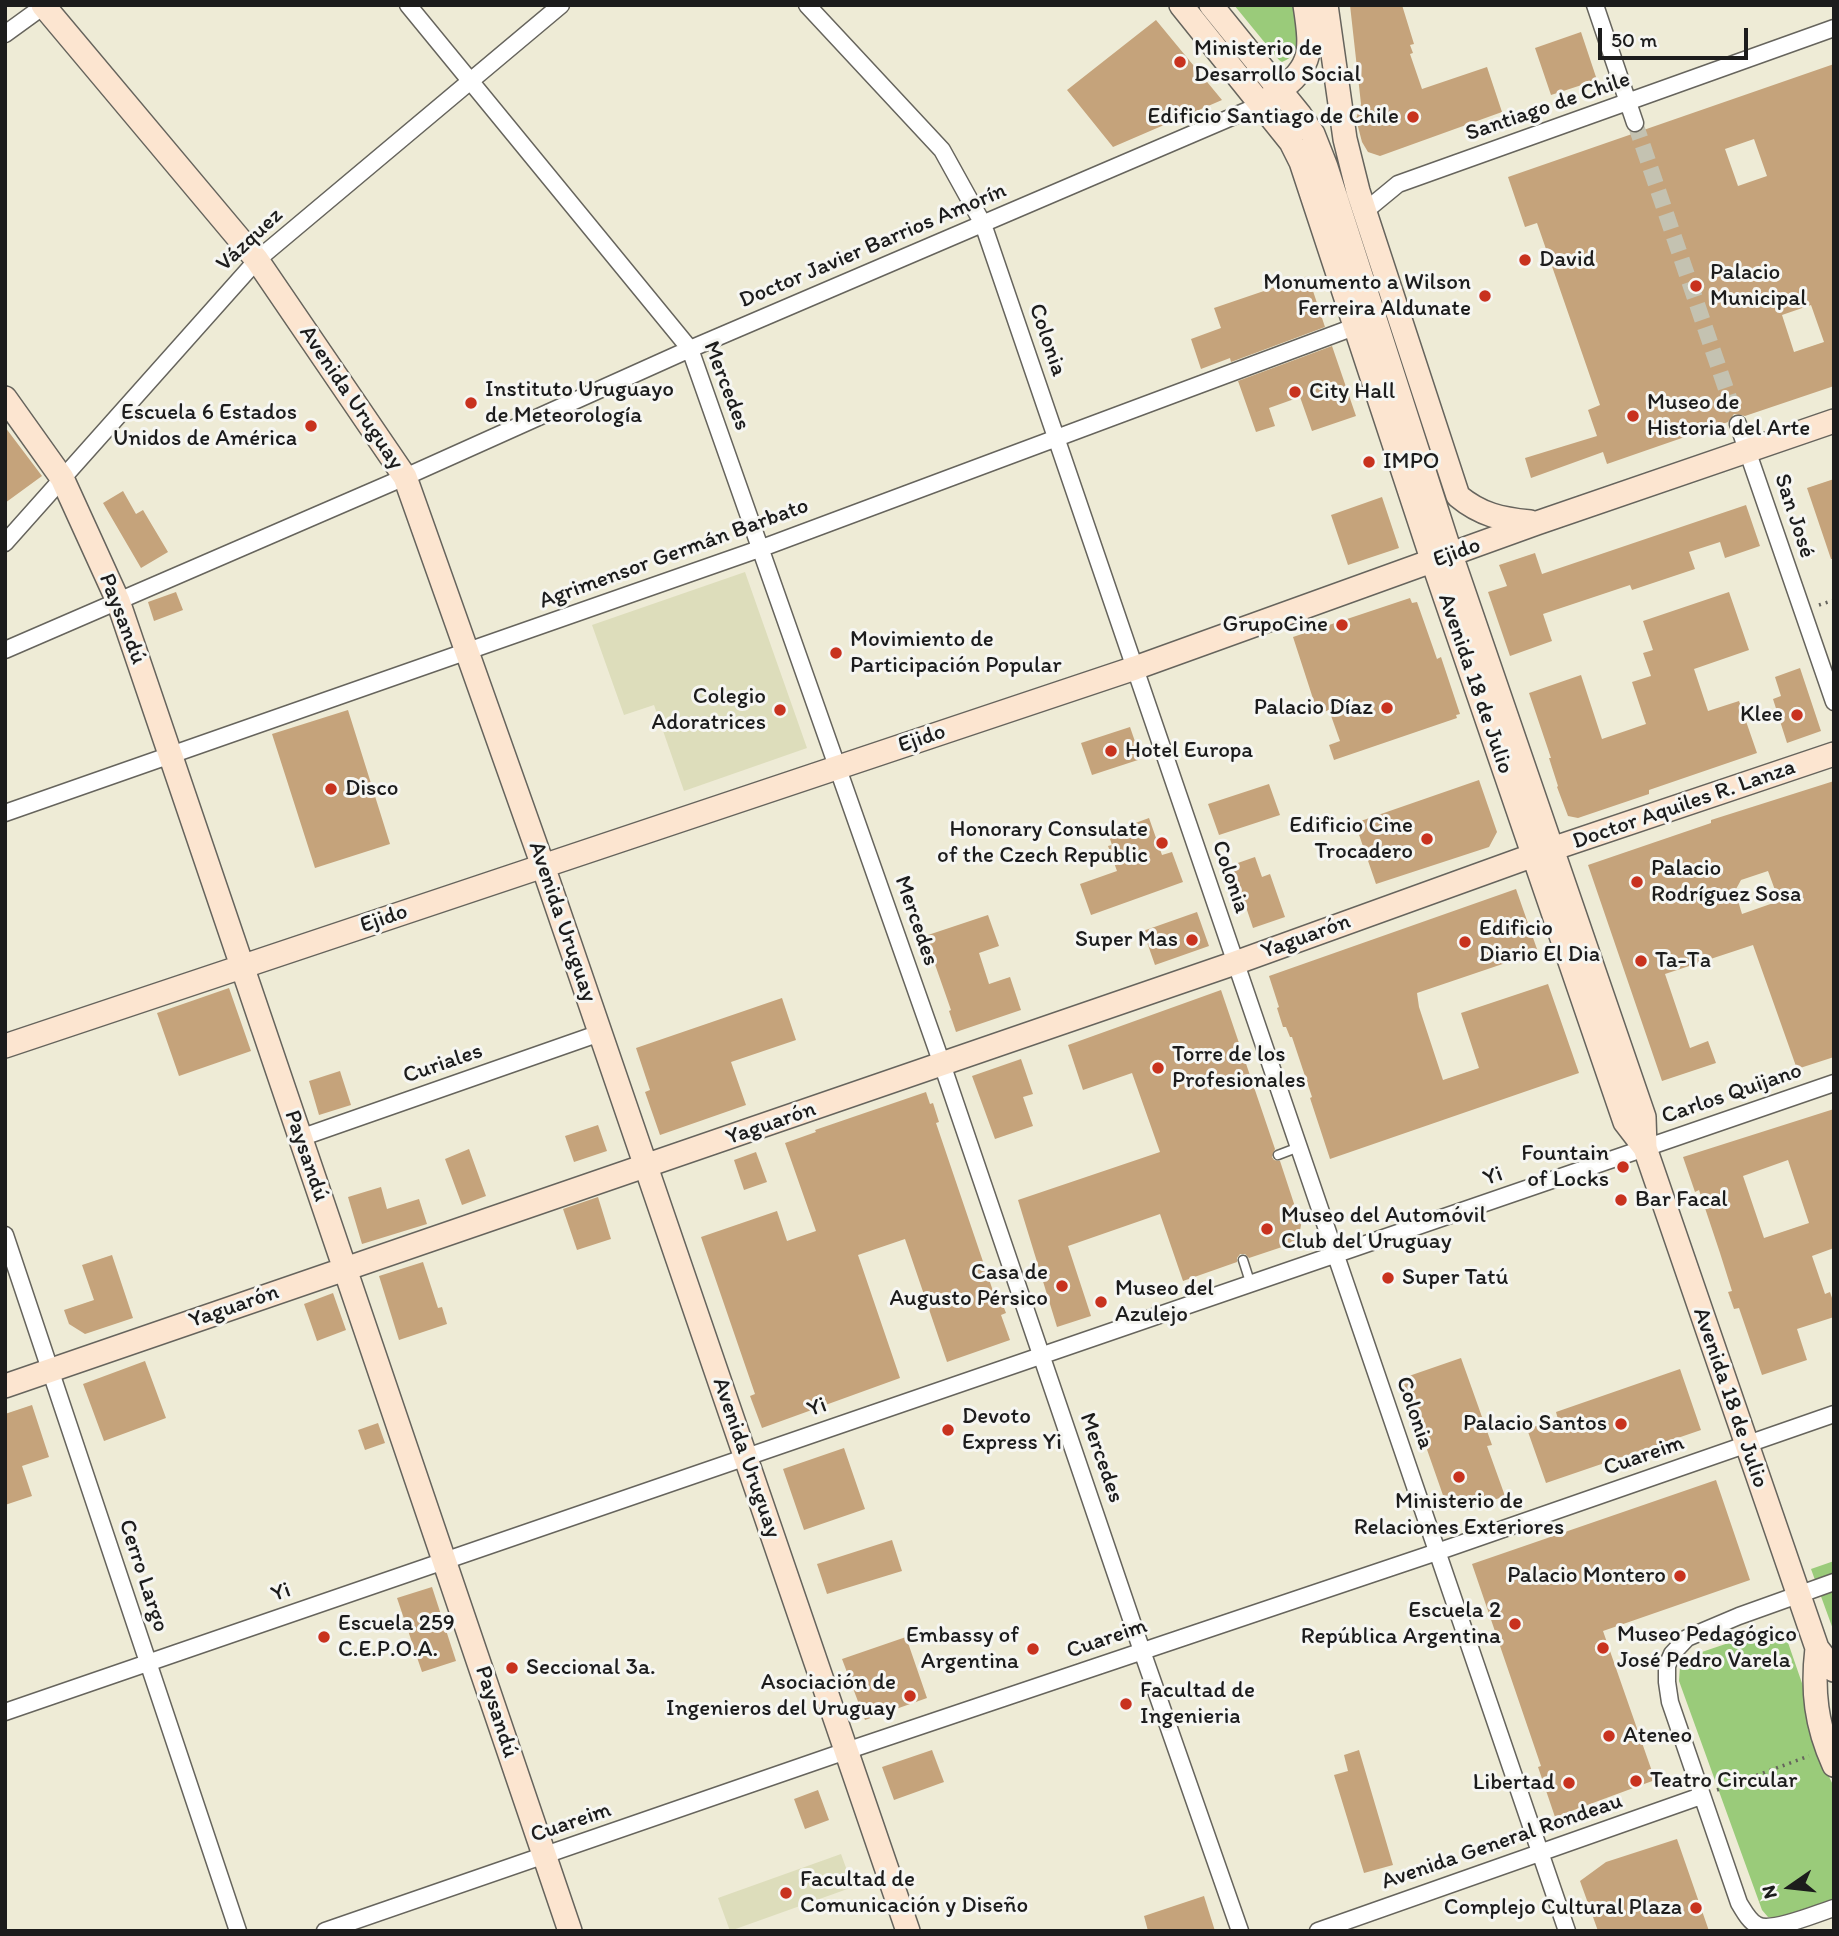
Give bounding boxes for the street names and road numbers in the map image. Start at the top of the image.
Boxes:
street label: Santiago de Chile [1462,66,1634,148]
street label: Doctor Javier Barrios Amorín [735,177,1011,315]
street label: Vázquez [211,202,289,278]
street label: Colonia [1022,300,1072,380]
street label: Avenida Uruguay [293,321,409,475]
street label: Mercedes [696,337,756,435]
street label: San José [1767,470,1821,562]
street label: Agrimensor Germán Barbato [535,492,813,616]
street label: Ejido [1430,532,1484,574]
street label: Paysandú [92,570,152,668]
street label: Avenida 18 de Julio [1431,590,1519,778]
street label: Ejido [895,718,949,760]
street label: Doctor Aquiles R. Lanza [1569,754,1799,856]
street label: Colonia [1205,837,1255,917]
street label: Avenida Uruguay [522,838,602,1006]
street label: Mercedes [888,872,944,970]
street label: Ejido [357,898,411,940]
street label: Yaguarón [1257,908,1355,966]
street label: Curiales [400,1038,486,1090]
street label: Carlos Quijano [1658,1057,1806,1131]
street label: Yaguarón [722,1096,820,1152]
street label: Paysandú [277,1107,335,1205]
street label: Yi [1480,1161,1506,1193]
street label: Yaguarón [185,1279,283,1335]
street label: Avenida 18 de Julio [1686,1304,1774,1492]
street label: Colonia [1389,1373,1439,1453]
street label: Avenida Uruguay [706,1374,786,1542]
street label: Yi [804,1392,830,1424]
street label: Mercedes [1073,1409,1129,1507]
street label: Cuareim [1600,1429,1688,1483]
street label: Cerro Largo [112,1516,174,1636]
street label: Yi [268,1577,294,1609]
street label: Cuareim [1063,1612,1151,1666]
street label: Paysandú [468,1663,524,1761]
street label: Avenida General Rondeau [1378,1788,1626,1896]
street label: Cuareim [527,1796,615,1850]

